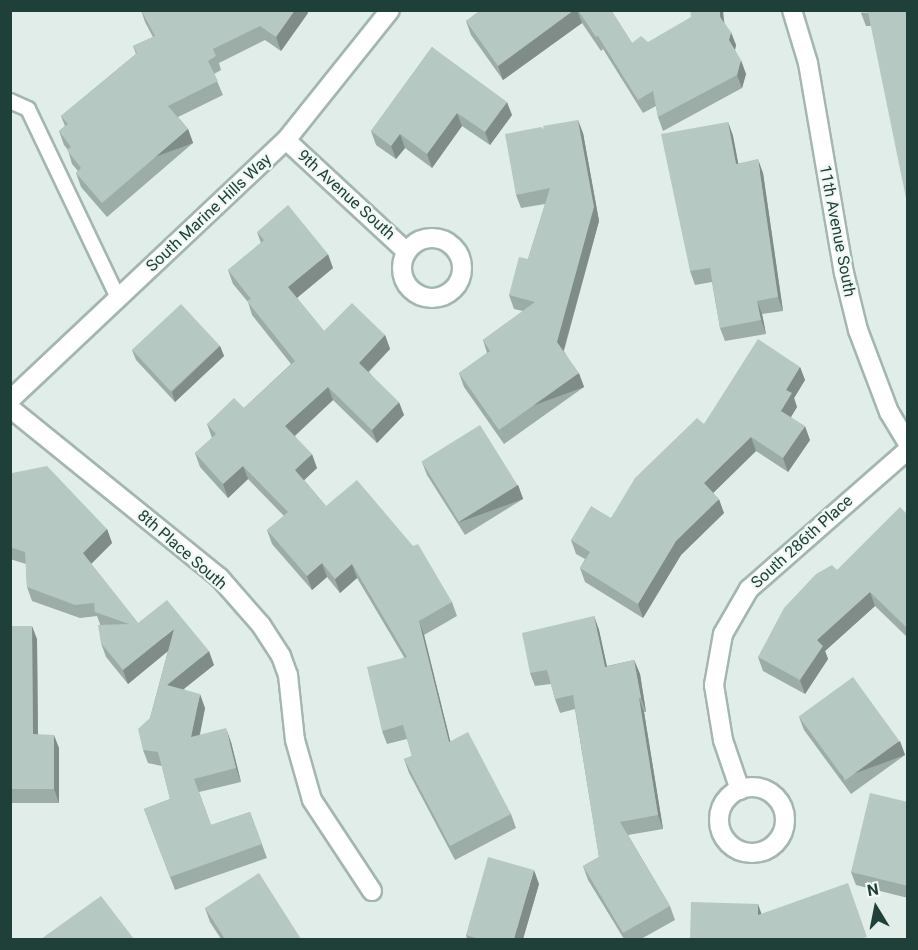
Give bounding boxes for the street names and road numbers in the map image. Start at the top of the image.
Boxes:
street label: 9th Avenue South [293,146,399,244]
street label: South Marine Hills Way [142,150,276,276]
street label: 11th Avenue South [815,164,859,298]
street label: South 286th Place [747,491,857,593]
street label: 8th Place South [133,506,231,594]

